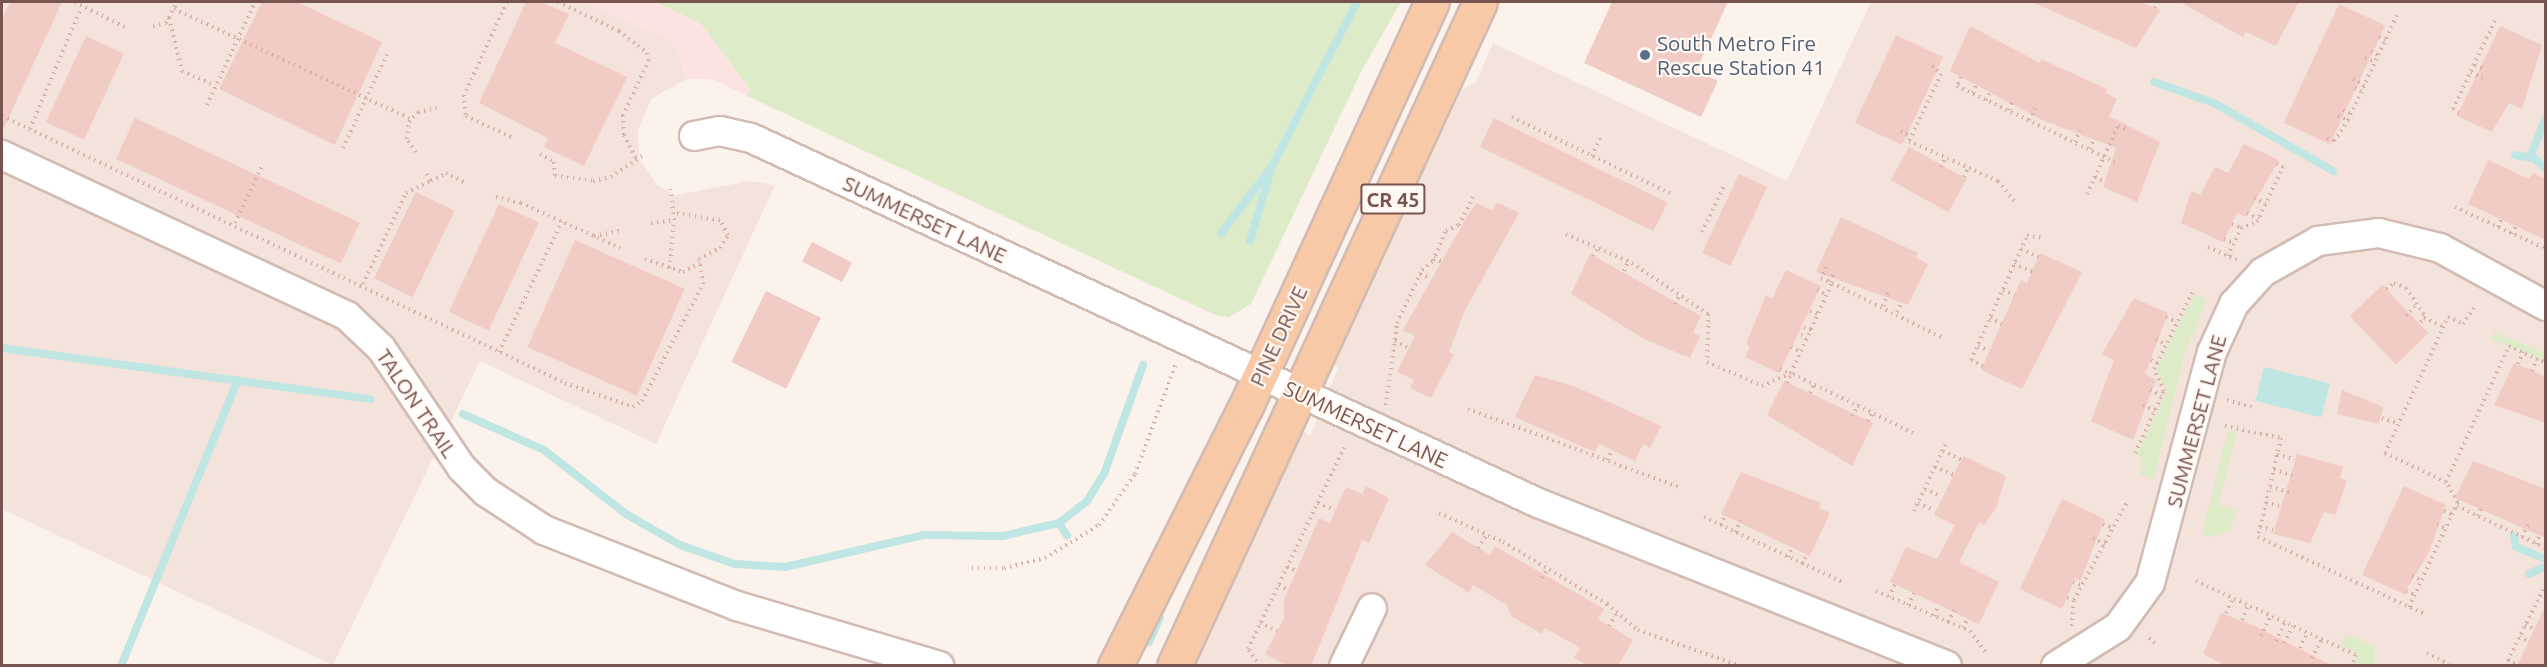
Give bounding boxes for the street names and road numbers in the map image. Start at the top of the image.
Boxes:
street label: SUMMERSET LANE [839,170,1011,268]
road number: CR 45 [1360,182,1426,216]
street label: PINE DRIVE [1244,282,1312,390]
street label: SUMMERSET LANE [2161,332,2231,510]
street label: TALON TRAIL [372,344,462,462]
street label: SUMMERSET LANE [1280,375,1452,473]

